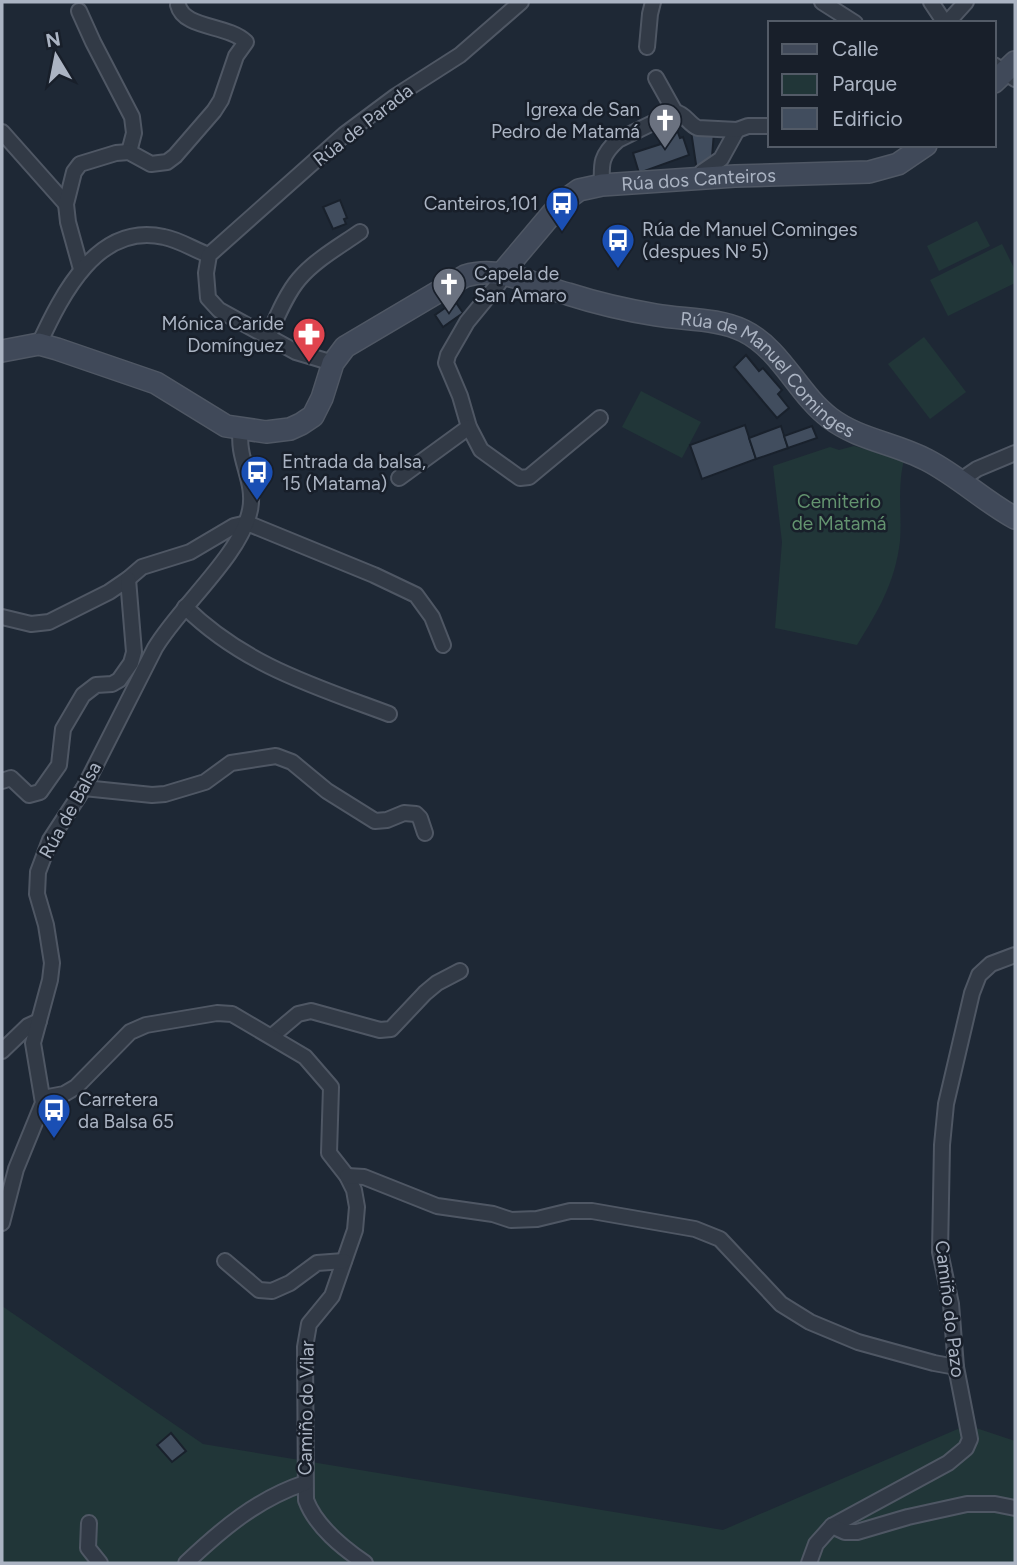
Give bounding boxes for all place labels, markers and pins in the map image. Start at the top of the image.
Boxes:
place label: Igrexa de San Pedro de Matamá [491,98,640,143]
church icon: Igrexa de San Pedro de Matamá [646,101,684,150]
bus stop icon: Canteiros,101 [543,184,581,233]
place label: Canteiros,101 [424,192,538,215]
place label: Rúa de Manuel Cominges (despues Nº 5) [642,218,858,263]
bus stop icon: Rúa de Manuel Cominges (despues Nº 5) [599,221,637,270]
place label: Capela de San Amaro [474,262,567,307]
church icon: Capela de San Amaro [430,265,468,314]
place label: Mónica Caride Domínguez [162,312,284,357]
pharmacy icon: Mónica Caride Domínguez [290,315,328,364]
place label: Entrada da balsa, 15 (Matama) [282,450,426,495]
bus stop icon: Entrada da balsa, 15 (Matama) [238,453,276,502]
place label: Carretera da Balsa 65 [78,1088,174,1133]
bus stop icon: Carretera da Balsa 65 [35,1091,73,1140]

